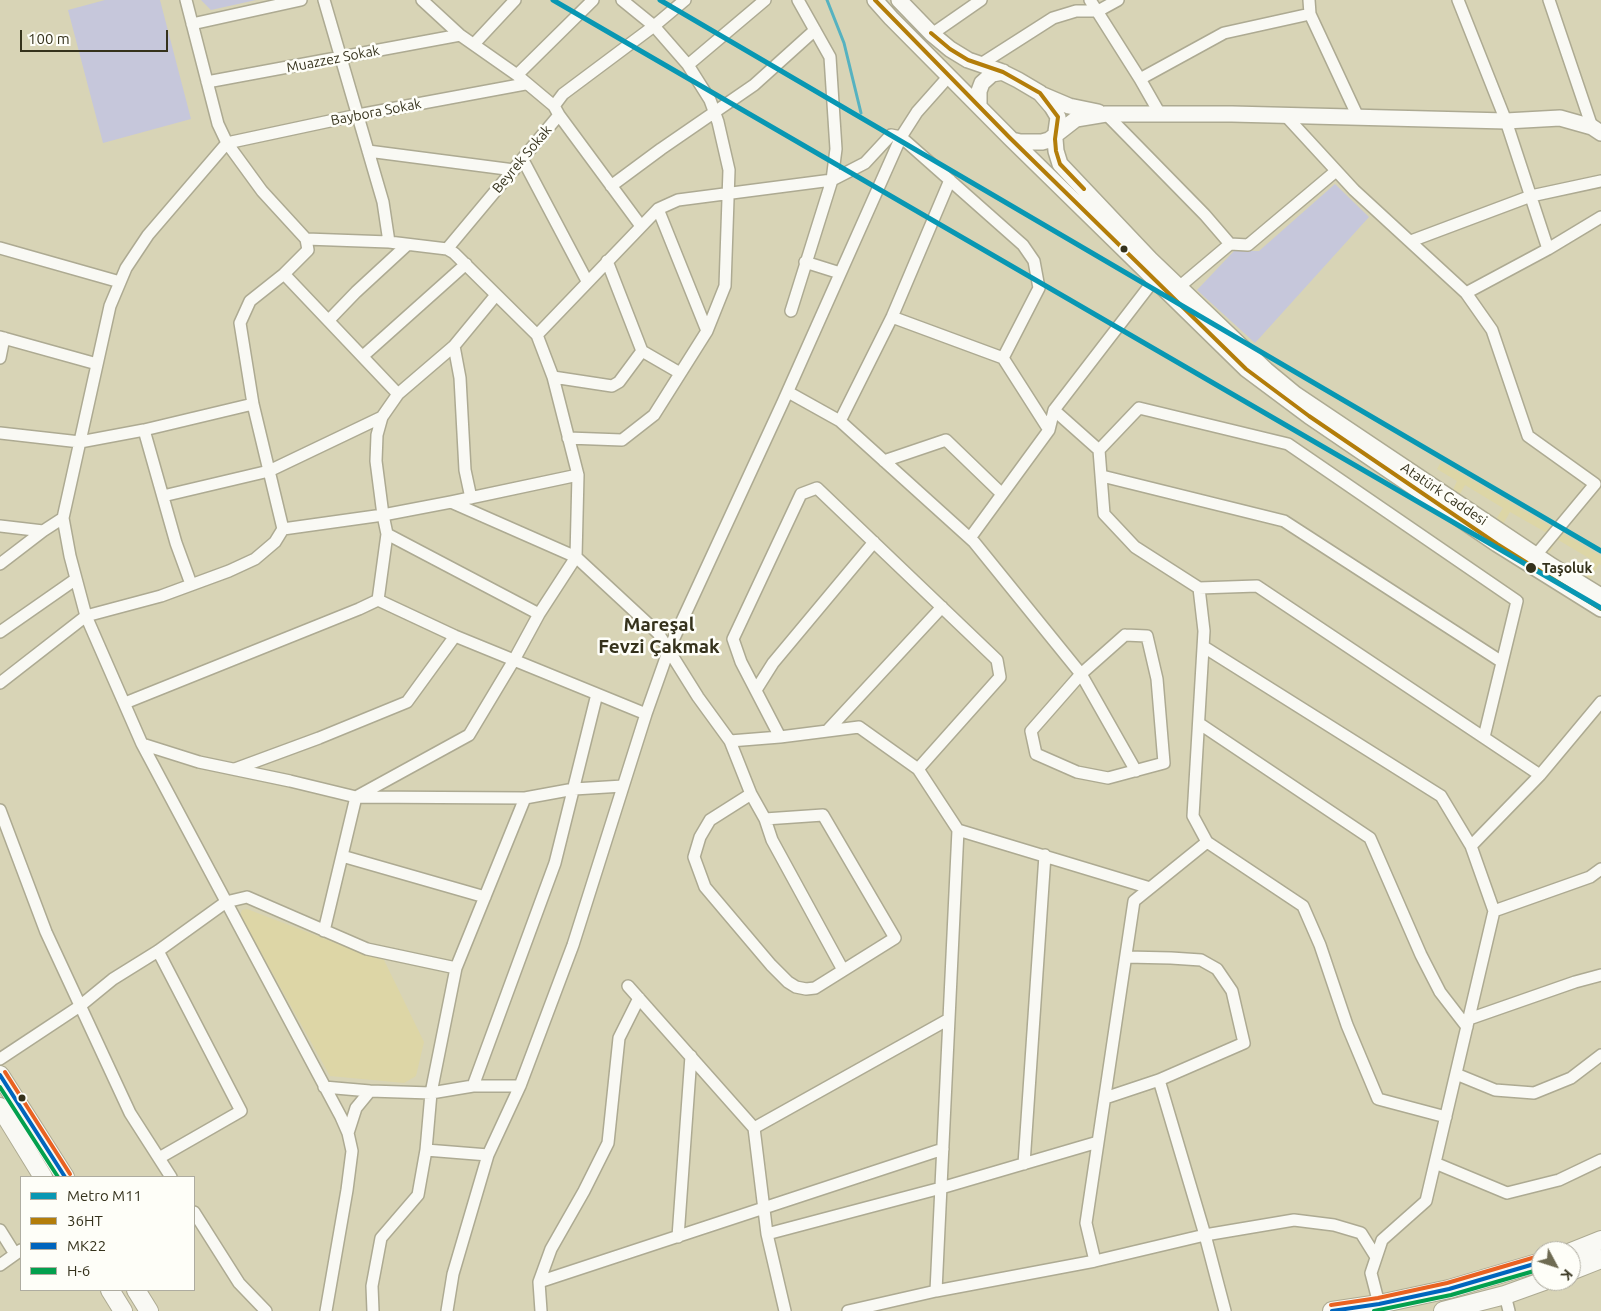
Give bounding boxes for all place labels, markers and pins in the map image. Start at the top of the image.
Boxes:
unlabelled marker [1119,244,1129,254]
place label: Taşoluk [1542,560,1592,576]
marker: Taşoluk [1524,561,1538,575]
unlabelled marker [17,1093,27,1103]

